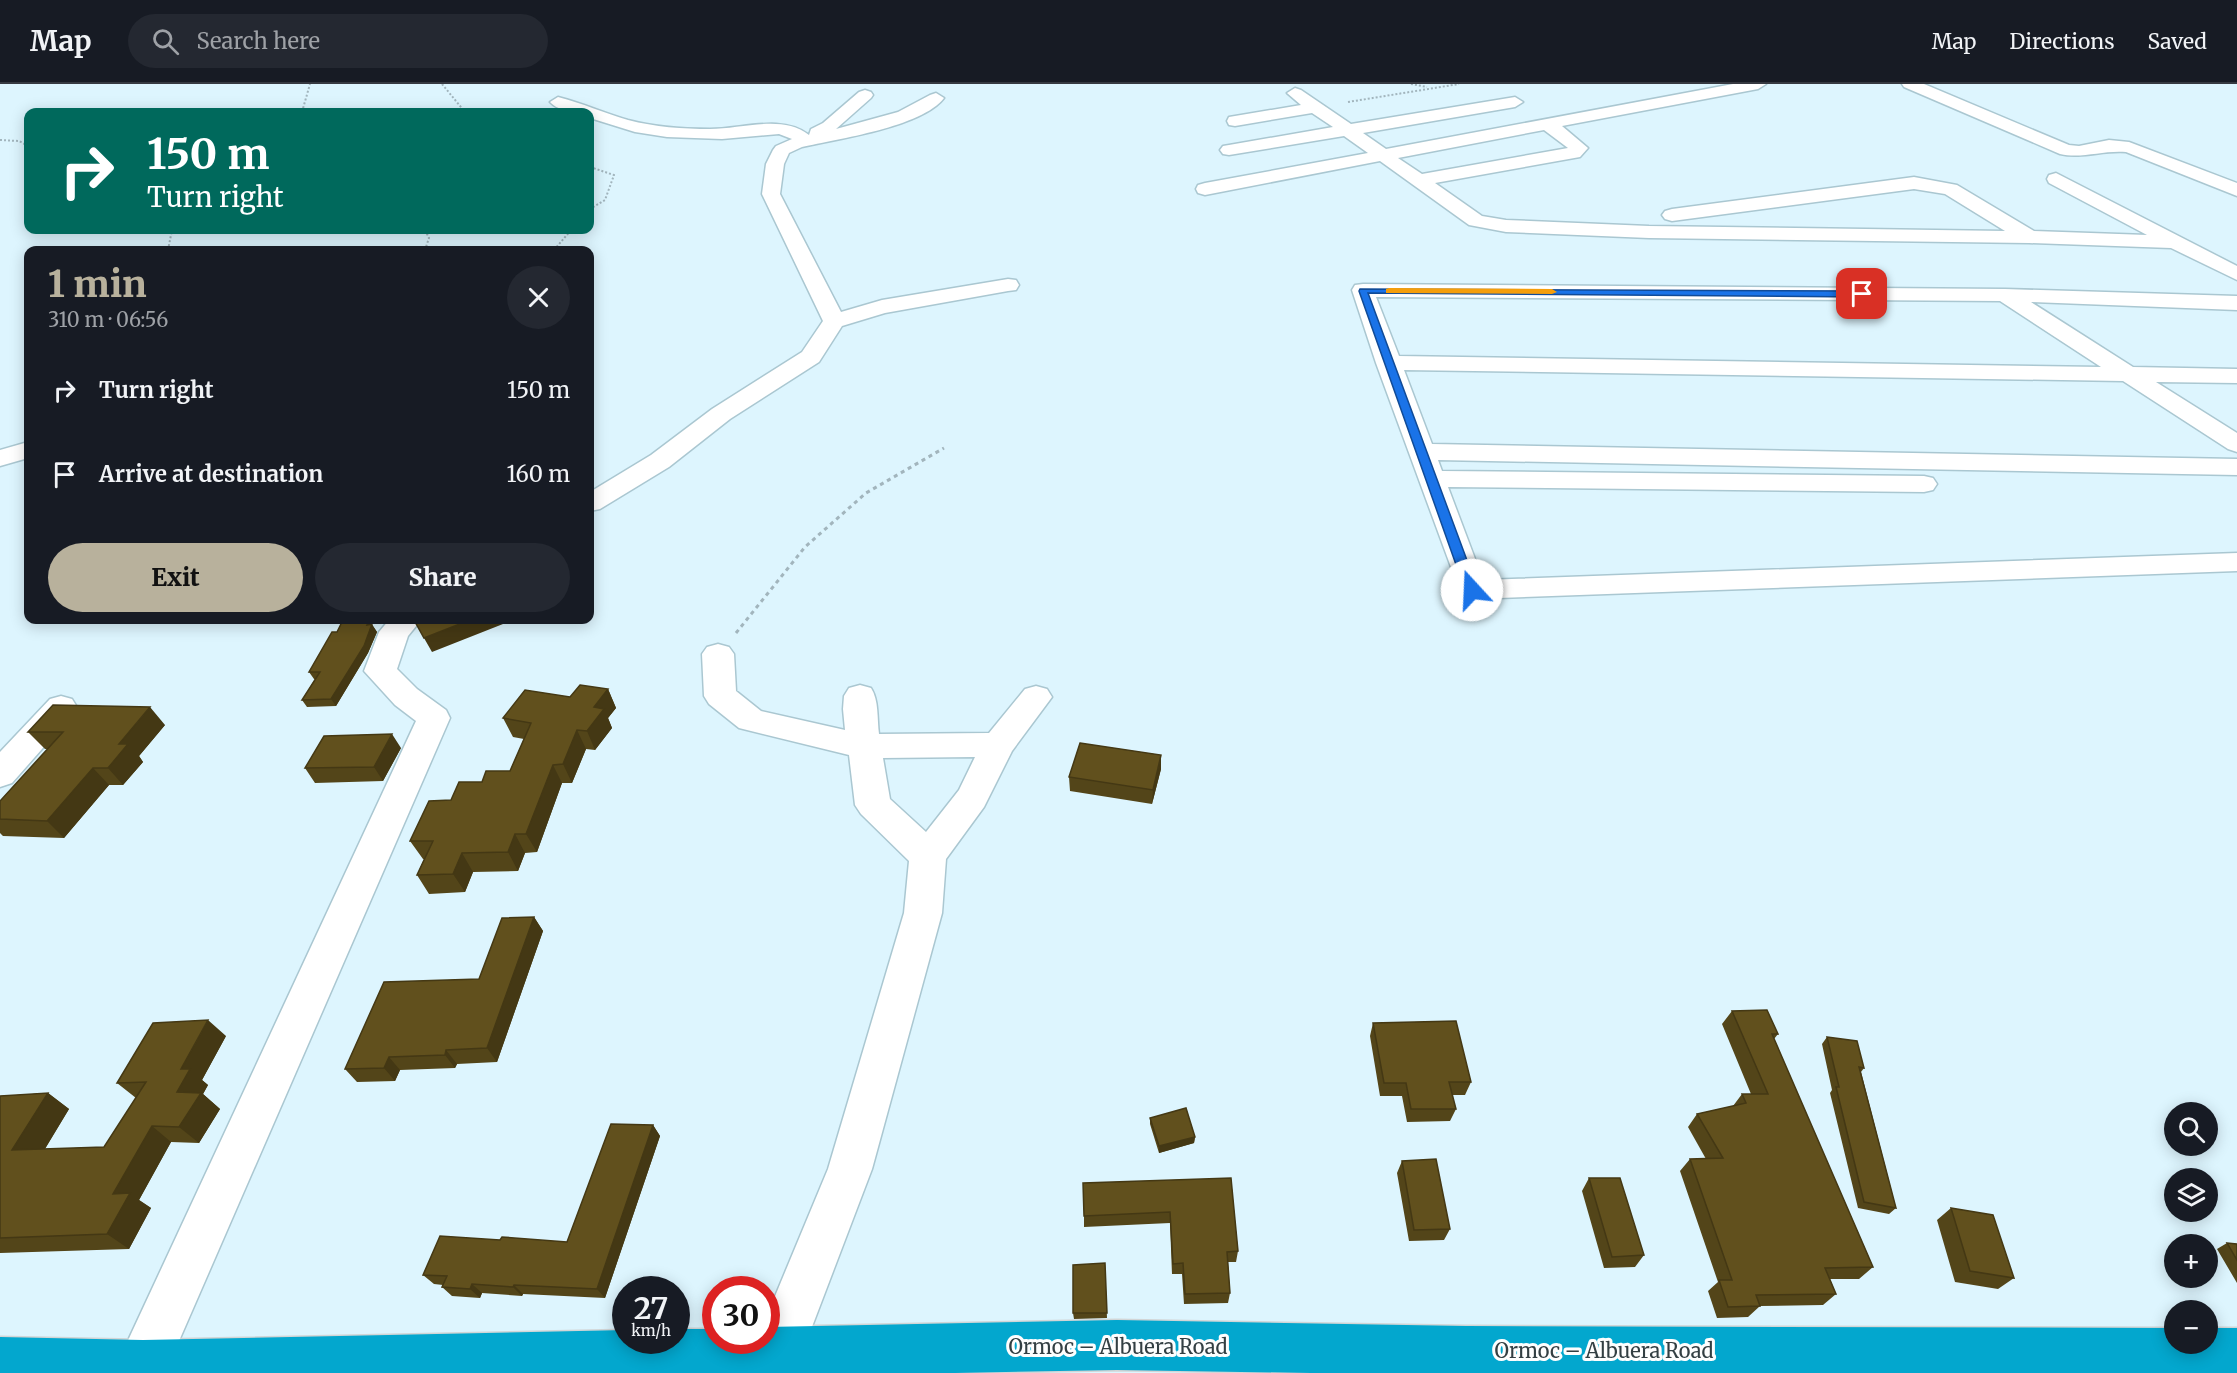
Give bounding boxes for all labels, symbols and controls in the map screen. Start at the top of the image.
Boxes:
search box [128,14,548,68]
text: Map [30,23,92,59]
icon: search [149,25,182,58]
text: Search here [197,27,320,55]
text: Map [1932,28,1976,55]
text: Directions [2009,28,2114,55]
text: Saved [2147,28,2207,55]
text: 150 m [147,128,269,180]
icon: right [48,132,126,210]
text: Turn right [147,180,284,214]
text: 1 min [48,262,147,307]
button: close [507,266,570,329]
pin [1836,268,1887,319]
icon: arrive [1845,277,1878,310]
text: 310 m · 06:56 [48,307,168,332]
icon: right [48,374,81,407]
text: Turn right [99,376,213,404]
text: 150 m [507,376,570,404]
icon: arrive [48,458,81,491]
text: Arrive at destination [99,460,323,488]
text: 160 m [506,460,570,488]
button: Exit [48,543,303,612]
button: Share [315,543,570,612]
position arrow [1440,558,1504,622]
map controls [2164,1102,2218,1354]
button: search [2164,1102,2218,1156]
button: layers [2164,1168,2218,1222]
button: + [2164,1234,2218,1288]
speed limit sign: 30 [702,1276,780,1354]
text: 27 [634,1289,668,1327]
button: − [2164,1300,2218,1354]
text: km/h [631,1321,671,1340]
street label: Ormoc – Albuera Road [1008,1334,1228,1359]
street label: Ormoc – Albuera Road [1494,1338,1714,1363]

